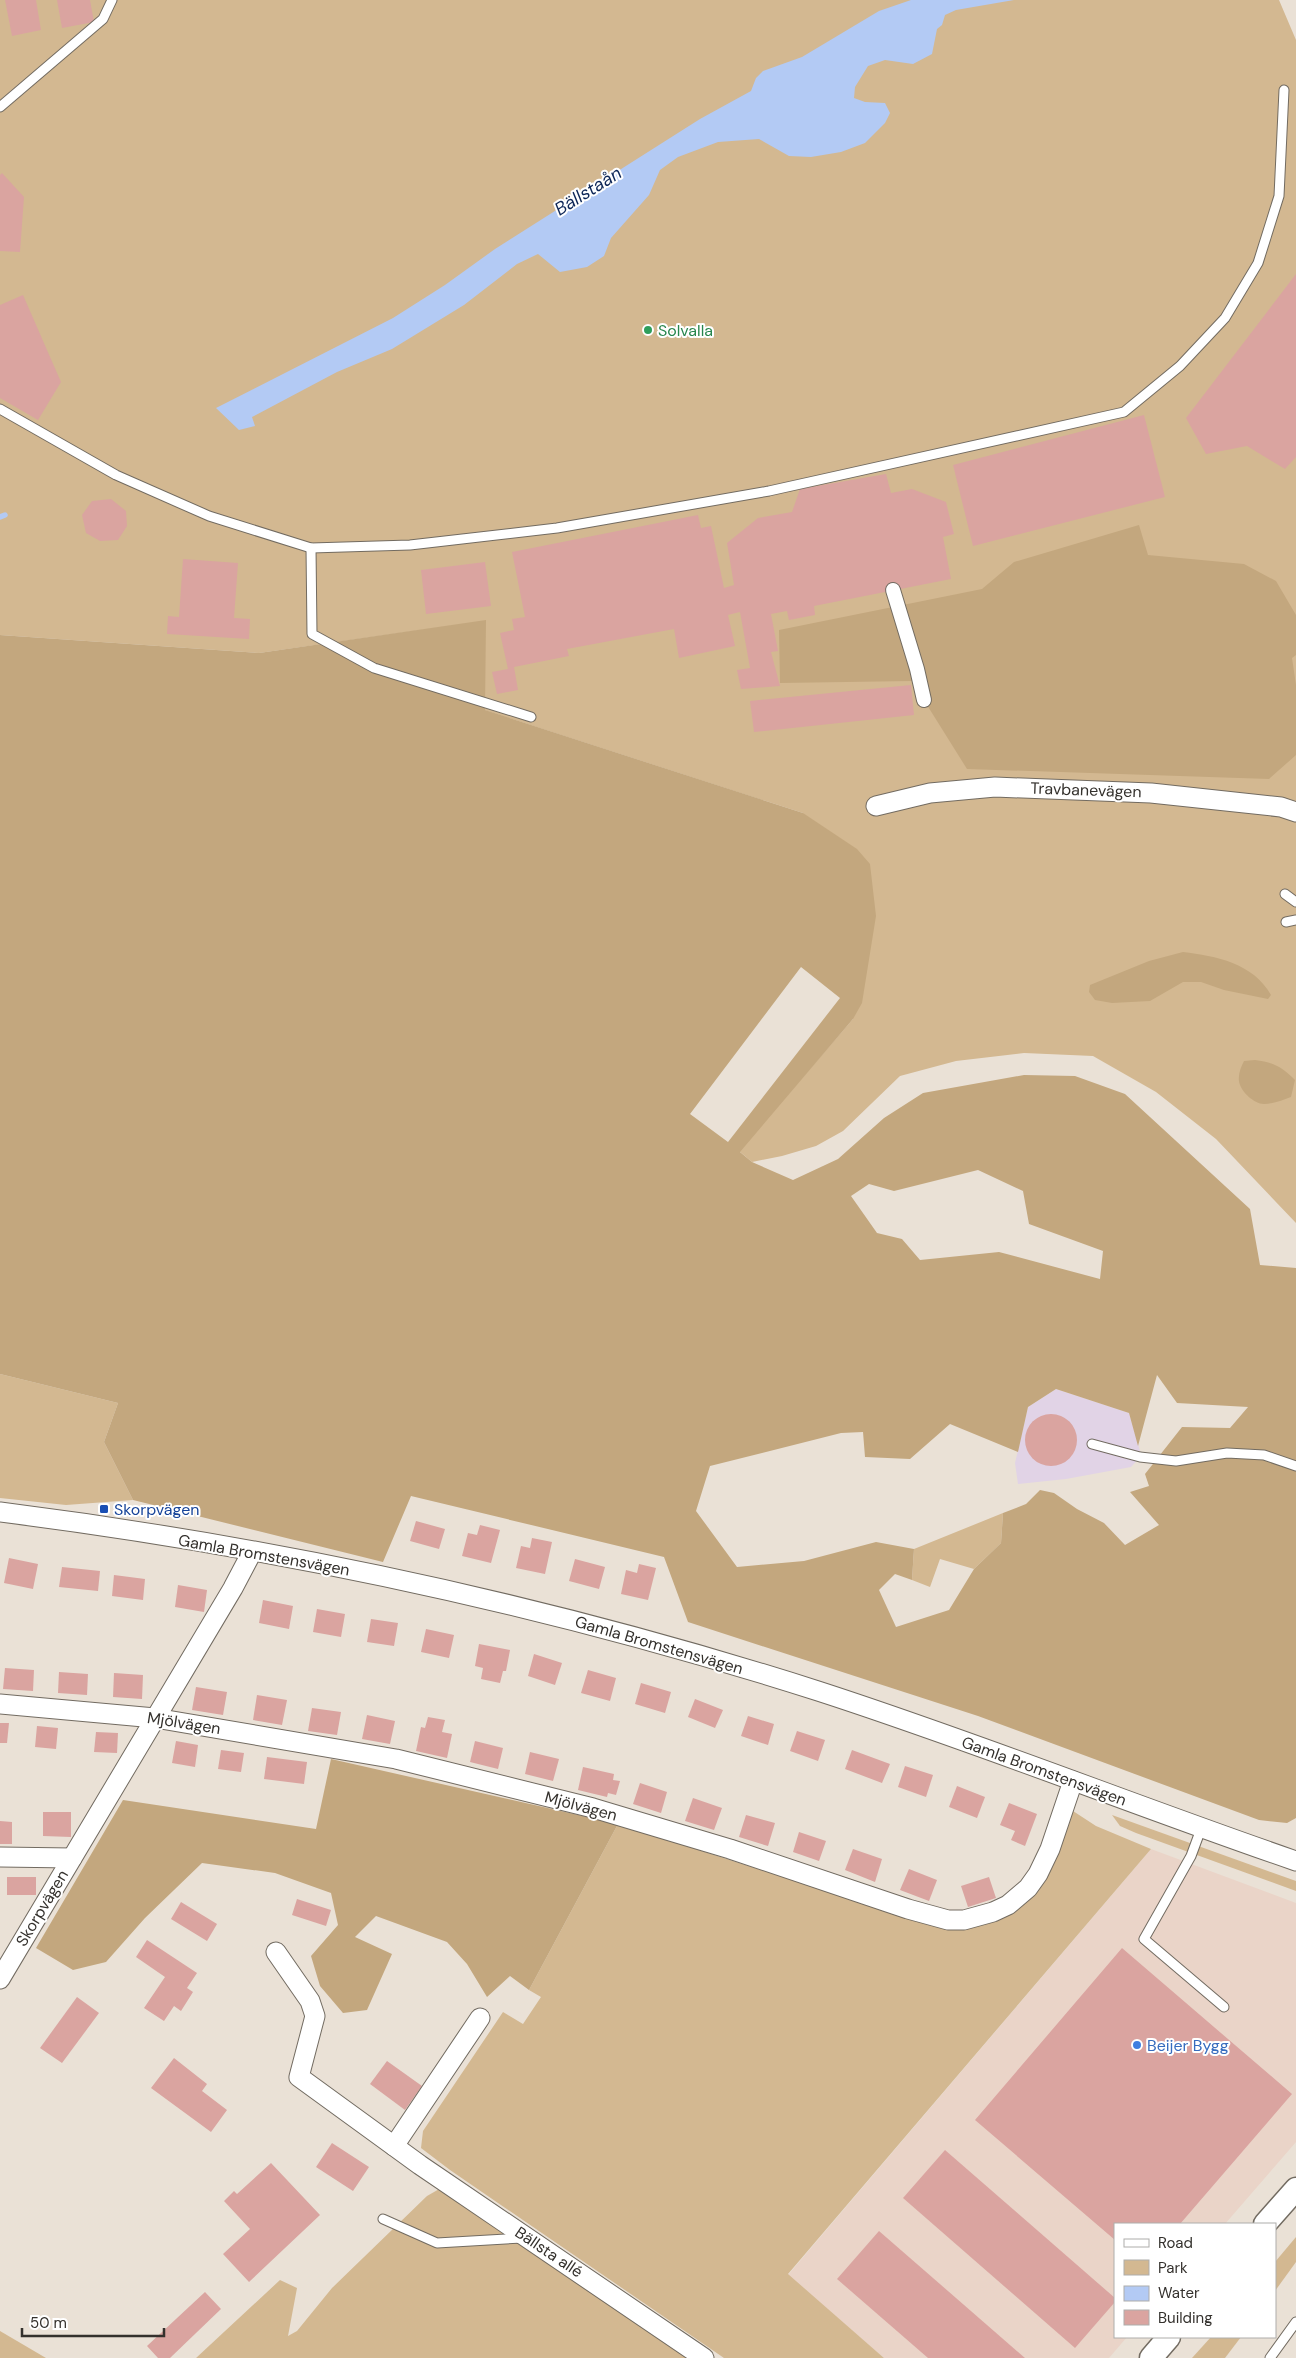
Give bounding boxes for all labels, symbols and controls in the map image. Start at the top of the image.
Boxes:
water label: Bällstaån [550,161,626,221]
place label: Solvalla [658,320,713,341]
marker: Solvalla [642,324,654,336]
street label: Travbanevägen [1030,778,1142,802]
place label: Skorpvägen [114,1499,199,1520]
marker: Skorpvägen [98,1503,110,1515]
street label: Gamla Bromstensvägen [177,1530,351,1580]
street label: Gamla Bromstensvägen [573,1611,745,1679]
street label: Mjölvägen [146,1707,222,1739]
street label: Gamla Bromstensvägen [959,1731,1129,1811]
street label: Mjölvägen [543,1786,619,1826]
street label: Skorpvägen [11,1866,73,1950]
place label: Beijer Bygg [1147,2035,1229,2056]
marker: Beijer Bygg [1131,2039,1143,2051]
street label: Bällsta allé [511,2222,587,2282]
legend [1114,2223,1276,2338]
text: Road [1158,2233,1193,2253]
text: Park [1158,2258,1188,2278]
text: Water [1158,2283,1200,2303]
scale bar [22,2306,165,2338]
text: Building [1158,2308,1213,2328]
text: 50 m [30,2313,67,2333]

